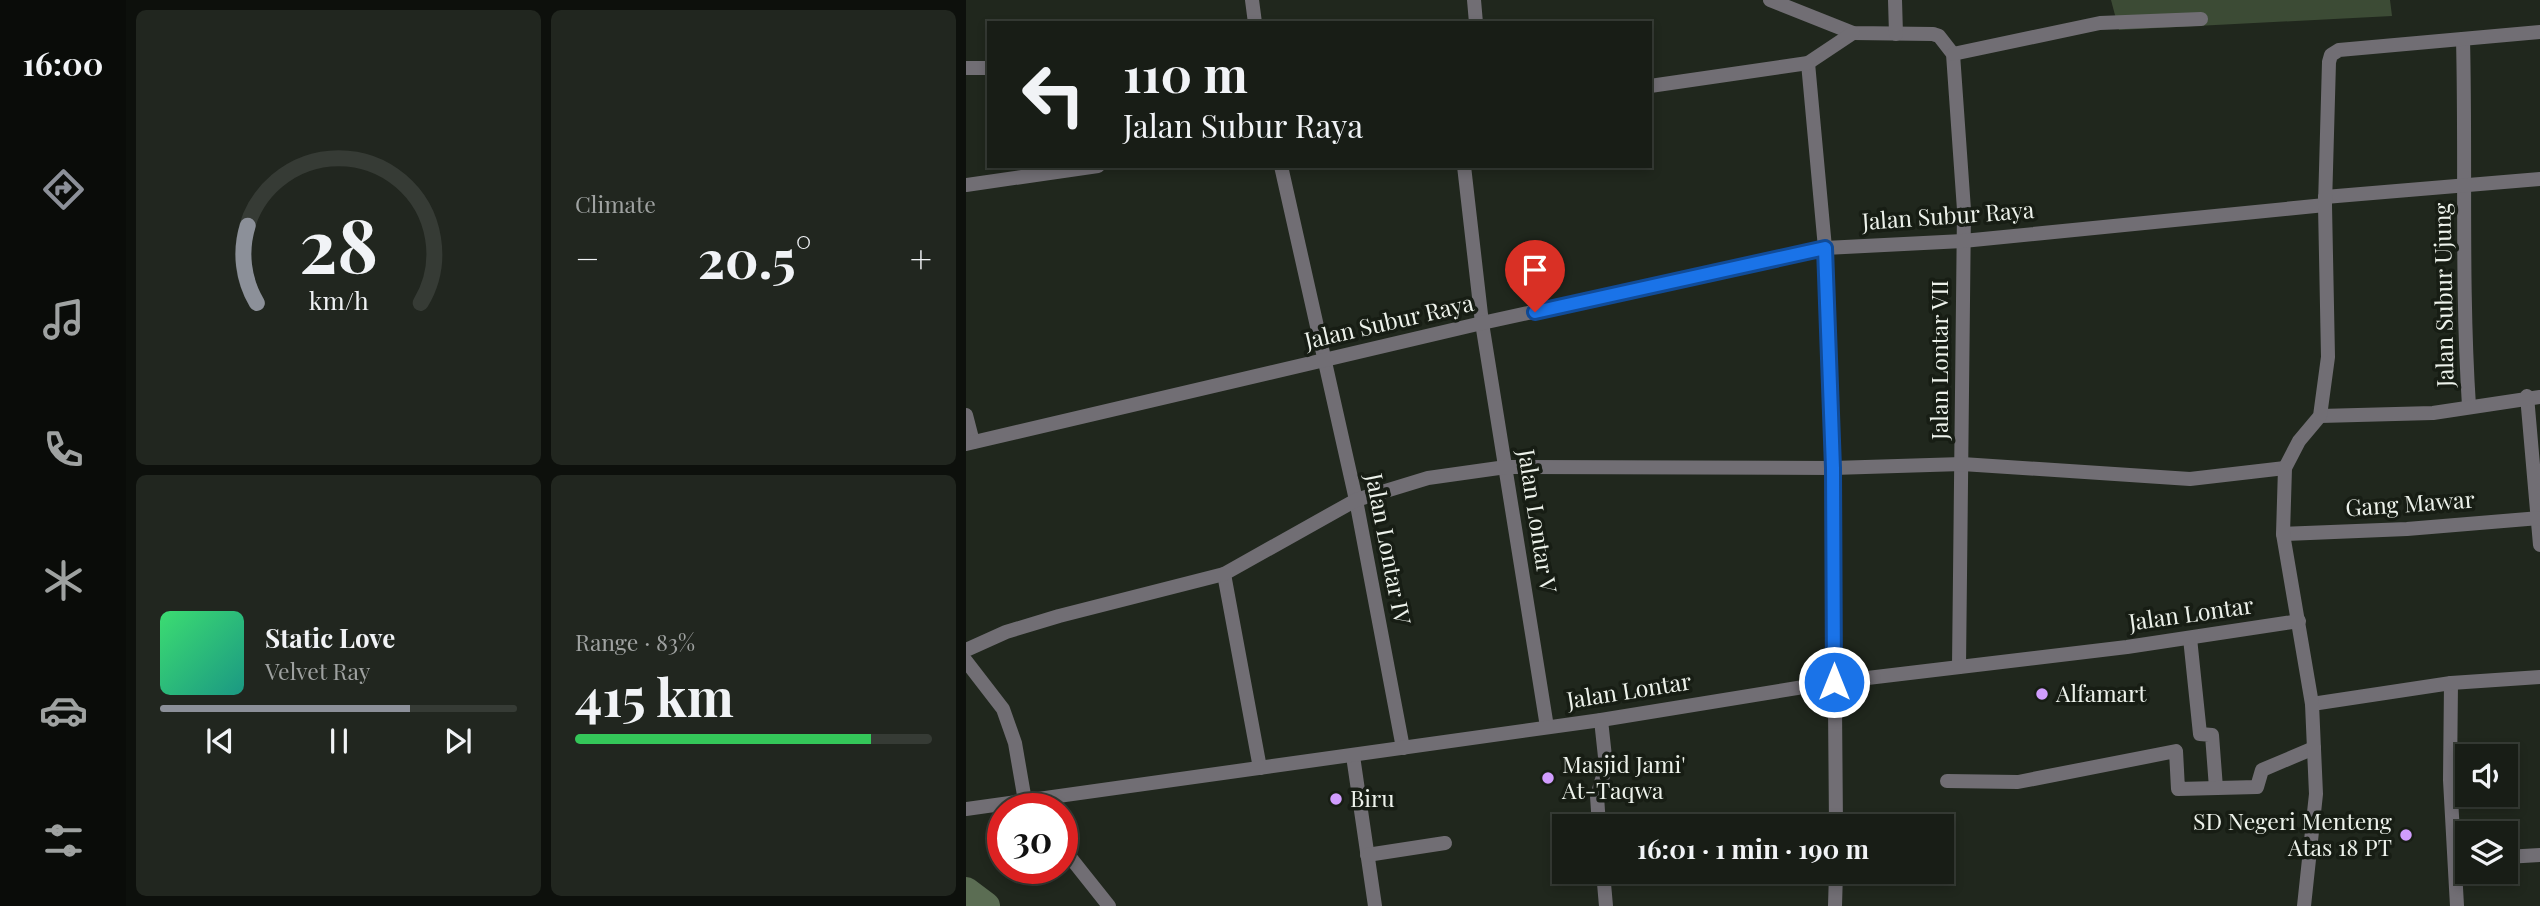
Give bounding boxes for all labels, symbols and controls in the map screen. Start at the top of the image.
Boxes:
text: 110 m [1123,40,1248,105]
text: 16:00 [23,41,103,84]
icon: left [1008,49,1099,140]
text: Jalan Subur Raya [1123,103,1363,146]
icon: directions [39,165,88,214]
text: Climate [575,188,656,219]
street label: Jalan Subur Raya [1860,193,2036,236]
text: 28 [299,195,378,292]
street label: Jalan Subur Ujung [2425,203,2460,388]
text: 20.5° [698,223,812,292]
text: − [575,232,600,283]
text: + [910,232,932,283]
pin [1505,240,1565,312]
icon: arrive [1516,251,1554,289]
street label: Jalan Lontar VII [1923,280,1954,441]
text: km/h [309,283,369,316]
street label: Jalan Subur Raya [1300,286,1477,355]
icon: music [39,295,88,344]
icon: phone [39,425,88,474]
street label: Jalan Lontar V [1512,446,1565,595]
street label: Jalan Lontar IV [1359,470,1419,627]
street label: Gang Mawar [2344,483,2476,522]
icon: climate [39,556,88,605]
street label: Jalan Lontar [2125,588,2255,637]
text: Static Love [265,620,395,655]
text: Range · 83% [575,626,695,657]
position arrow [1797,645,1871,719]
text: Velvet Ray [265,655,370,686]
text: 415 km [575,661,734,730]
street label: Jalan Lontar [1563,664,1693,715]
place label: Alfamart [2055,677,2147,708]
icon: car [39,686,88,735]
marker: Alfamart [2034,686,2050,702]
icon: previous [201,722,239,760]
icon: pause [320,722,358,760]
icon: next [439,722,477,760]
map controls [2455,744,2518,884]
button: sound [2455,744,2518,807]
place label: Masjid Jami' At-Taqwa [1561,748,1686,805]
marker: Masjid Jami' At-Taqwa [1540,770,1556,786]
place label: Biru [1350,782,1395,813]
marker: Biru [1328,791,1344,807]
speed limit sign: 30 [987,793,1078,884]
place label: SD Negeri Menteng Atas 18 PT [2193,805,2392,862]
icon: filters [39,816,88,865]
button: layers [2455,821,2518,884]
marker: SD Negeri Menteng Atas 18 PT [2398,827,2414,843]
text: 16:01 · 1 min · 190 m [1637,831,1869,866]

